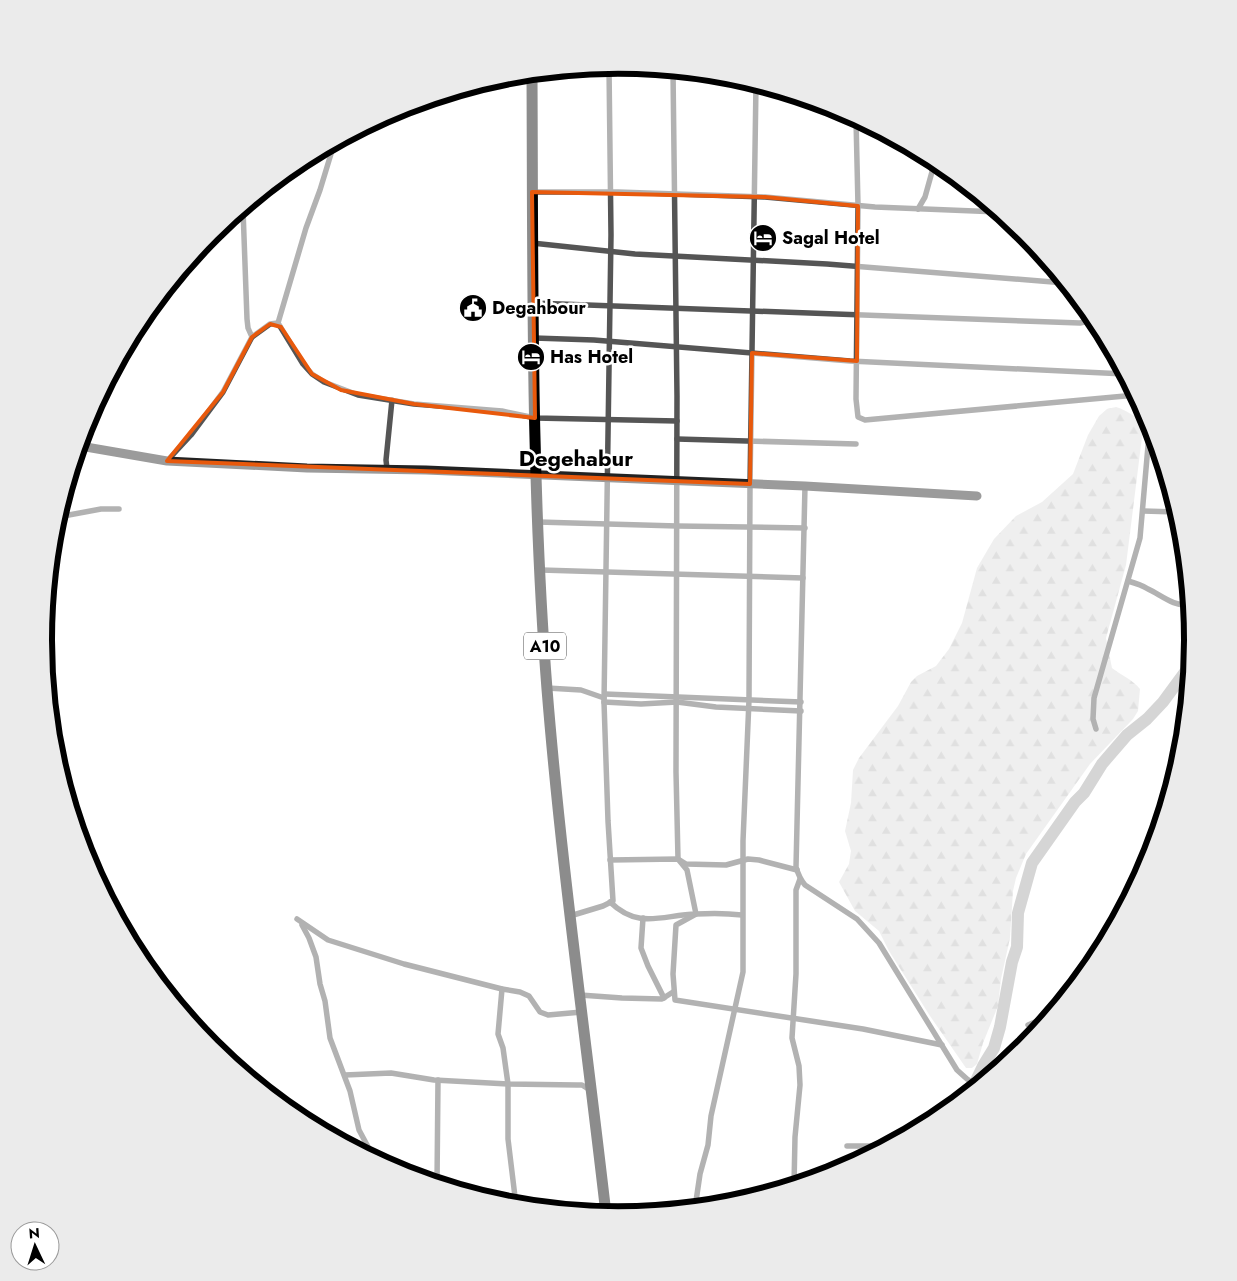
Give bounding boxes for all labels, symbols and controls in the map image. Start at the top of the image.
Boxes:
hotel icon: Sagal Hotel [748,223,778,253]
place label: Sagal Hotel [782,225,880,251]
public building icon: Degahbour [458,293,488,323]
place label: Degahbour [492,295,587,321]
hotel icon: Has Hotel [516,342,546,372]
place label: Has Hotel [550,344,633,370]
district label: Degehabur [519,442,633,474]
road number: A10 [524,632,566,659]
north arrow [10,1221,60,1271]
text: N [28,1223,40,1243]

